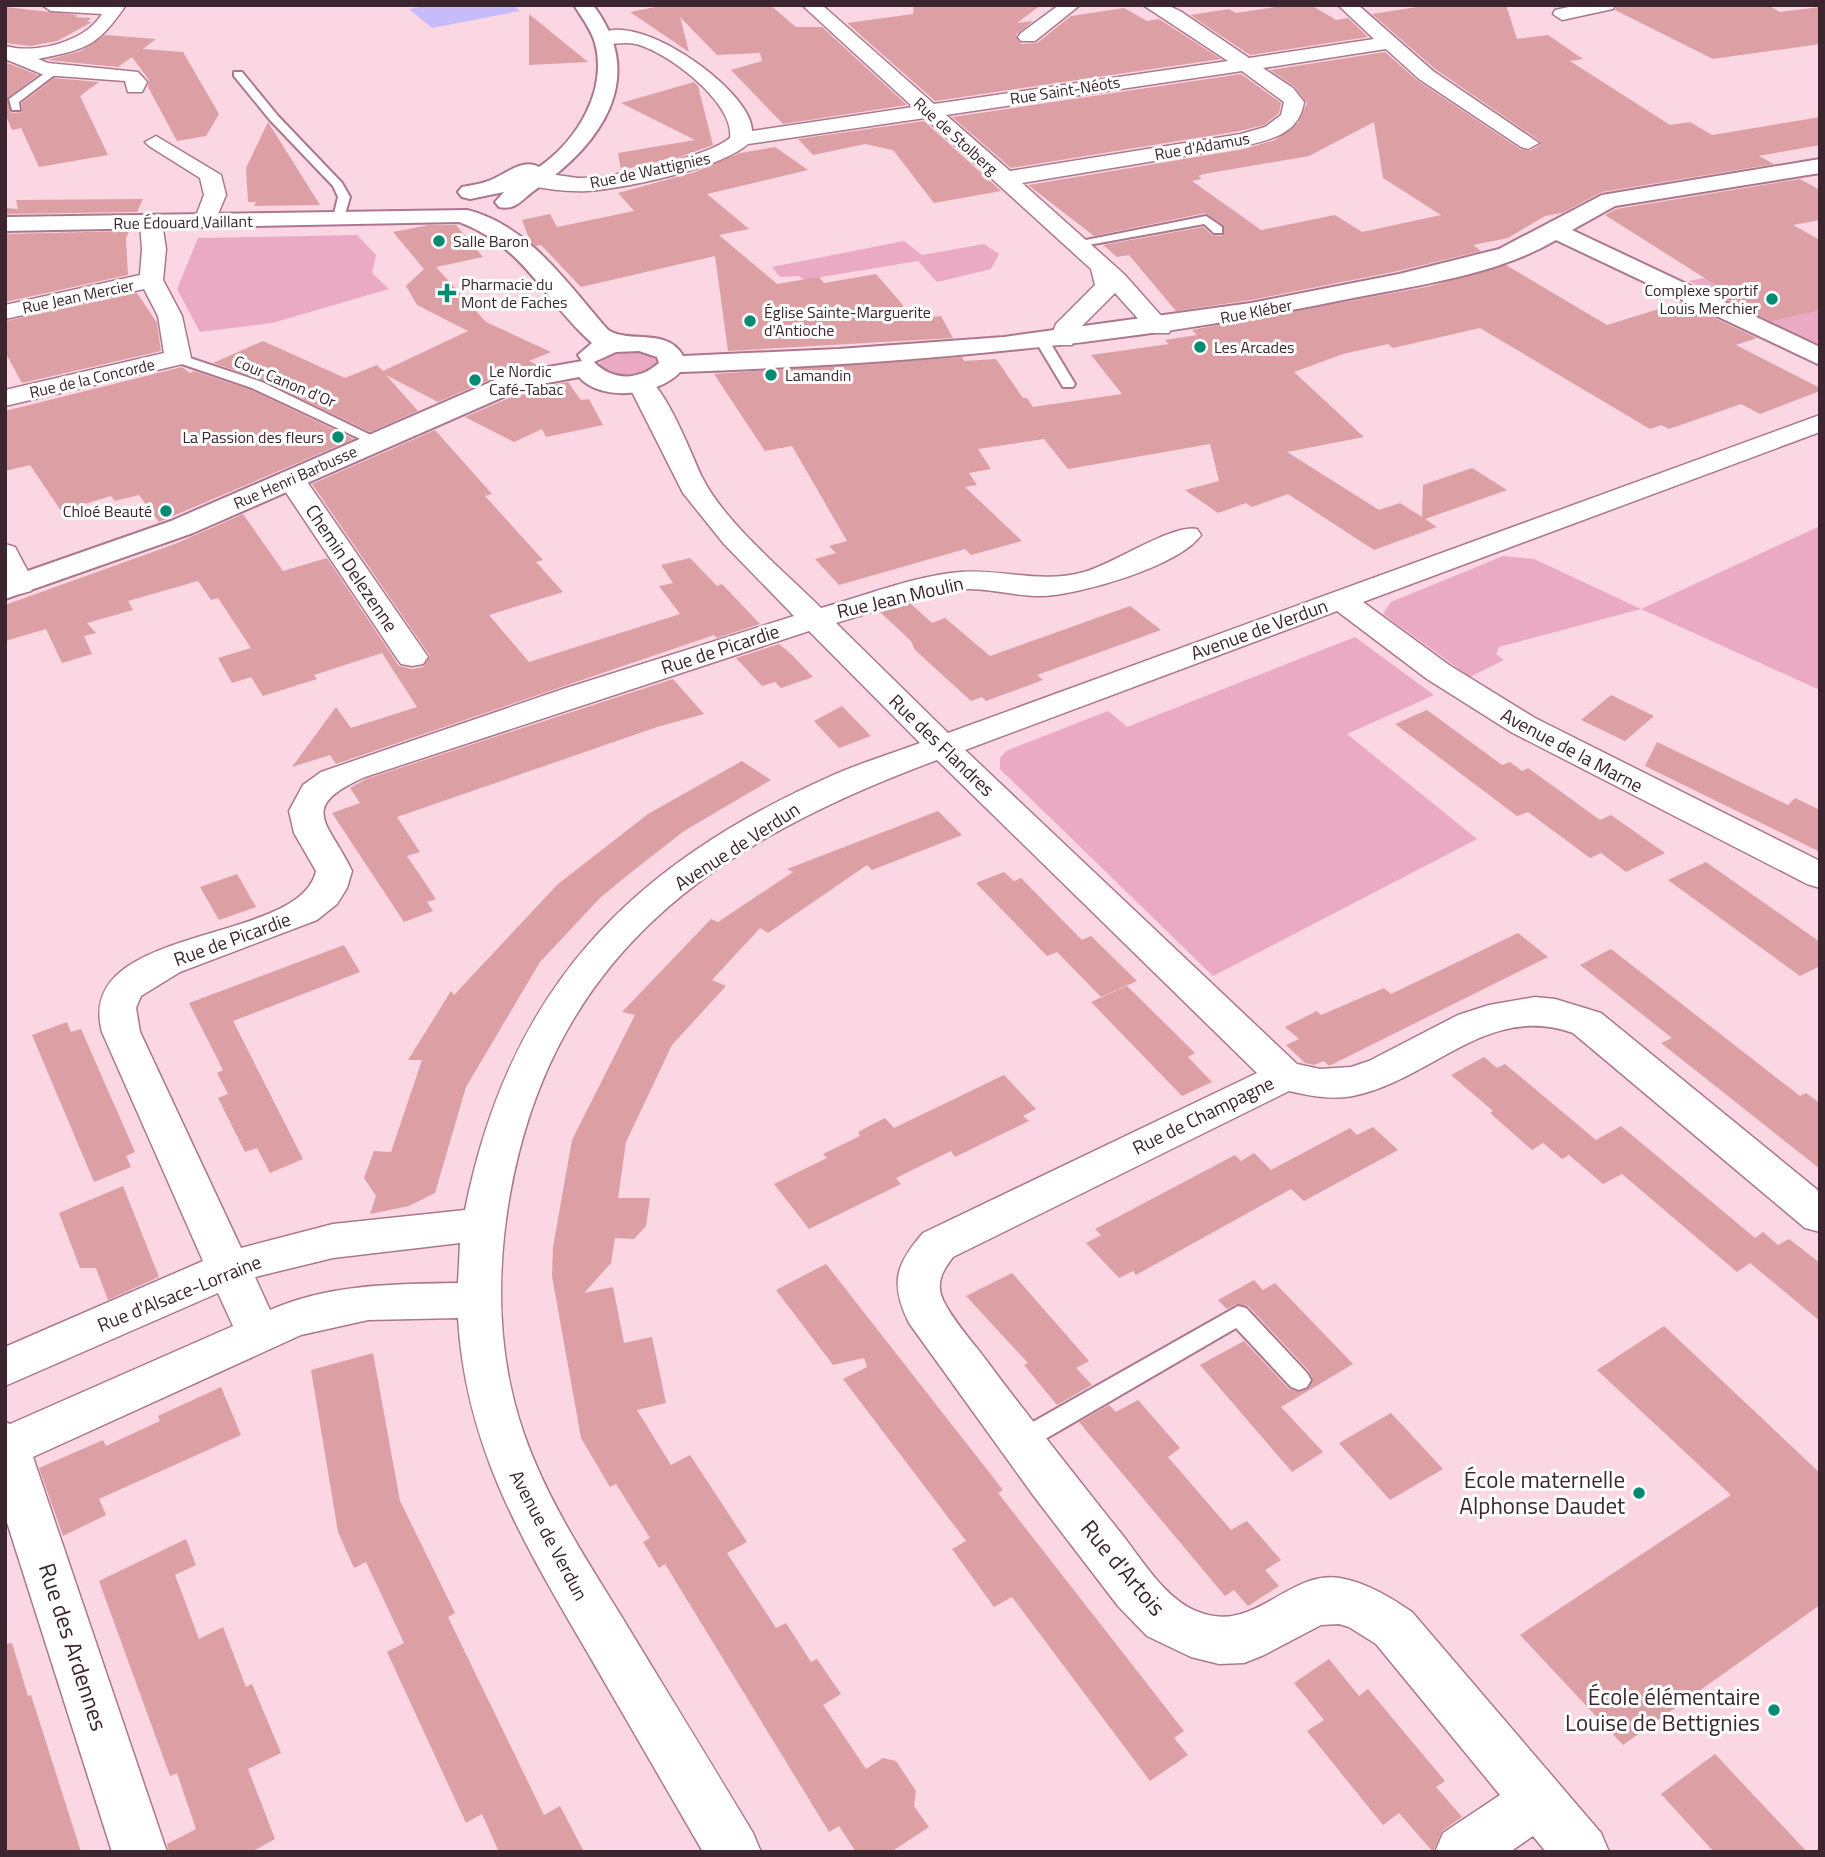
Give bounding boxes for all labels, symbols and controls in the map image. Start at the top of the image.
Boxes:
street label: Rue Saint-Néots [1008,69,1122,111]
street label: Rue de Stolberg [908,91,1004,181]
street label: Rue d'Adamus [1153,126,1251,166]
street label: Rue de Wattignies [588,146,712,194]
street label: Rue Édouard Vaillant [113,209,253,235]
place label: Salle Baron [453,229,529,253]
marker: Salle Baron [431,233,447,249]
street label: Rue Jean Mercier [20,272,136,320]
place label: Pharmacie du Mont de Faches [461,272,568,314]
place label: Complexe sportif Louis Merchier [1645,278,1759,320]
marker: Pharmacie du Mont de Faches [439,285,455,301]
marker: Complexe sportif Louis Merchier [1764,291,1780,307]
street label: Rue Kléber [1218,292,1294,330]
place label: Église Sainte-Marguerite d'Antioche [764,300,931,342]
marker: Église Sainte-Marguerite d'Antioche [742,313,758,329]
place label: Les Arcades [1214,335,1295,359]
marker: Les Arcades [1192,339,1208,355]
street label: Cour Canon d'Or [230,349,340,413]
street label: Rue de la Concorde [27,352,157,404]
place label: Le Nordic Café-Tabac [489,359,563,401]
place label: Lamandin [785,363,851,387]
marker: Lamandin [763,367,779,383]
marker: Le Nordic Café-Tabac [467,372,483,388]
place label: La Passion des fleurs [182,425,324,449]
marker: La Passion des fleurs [330,429,346,445]
street label: Rue Henri Barbusse [229,439,361,515]
street label: Chemin Delezenne [299,498,406,637]
place label: Chloé Beauté [63,499,152,523]
marker: Chloé Beauté [158,503,174,519]
street label: Rue Jean Moulin [834,568,966,625]
street label: Avenue de Verdun [1186,590,1332,667]
street label: Rue de Picardie [657,616,783,681]
street label: Rue des Flandres [883,687,1002,803]
street label: Avenue de la Marne [1496,700,1649,799]
street label: Avenue de Verdun [668,794,805,897]
street label: Rue de Picardie [169,904,294,973]
street label: Rue de Champagne [1127,1068,1279,1161]
street label: Rue d'Alsace-Lorraine [92,1246,265,1339]
place label: École maternelle Alphonse Daudet [1459,1462,1625,1523]
street label: Avenue de Verdun [503,1464,596,1605]
marker: École maternelle Alphonse Daudet [1631,1485,1647,1501]
street label: Rue d'Artois [1073,1512,1174,1624]
street label: Rue des Ardennes [30,1558,117,1735]
place label: École élémentaire Louise de Bettignies [1565,1679,1760,1740]
marker: École élémentaire Louise de Bettignies [1766,1702,1782,1718]

